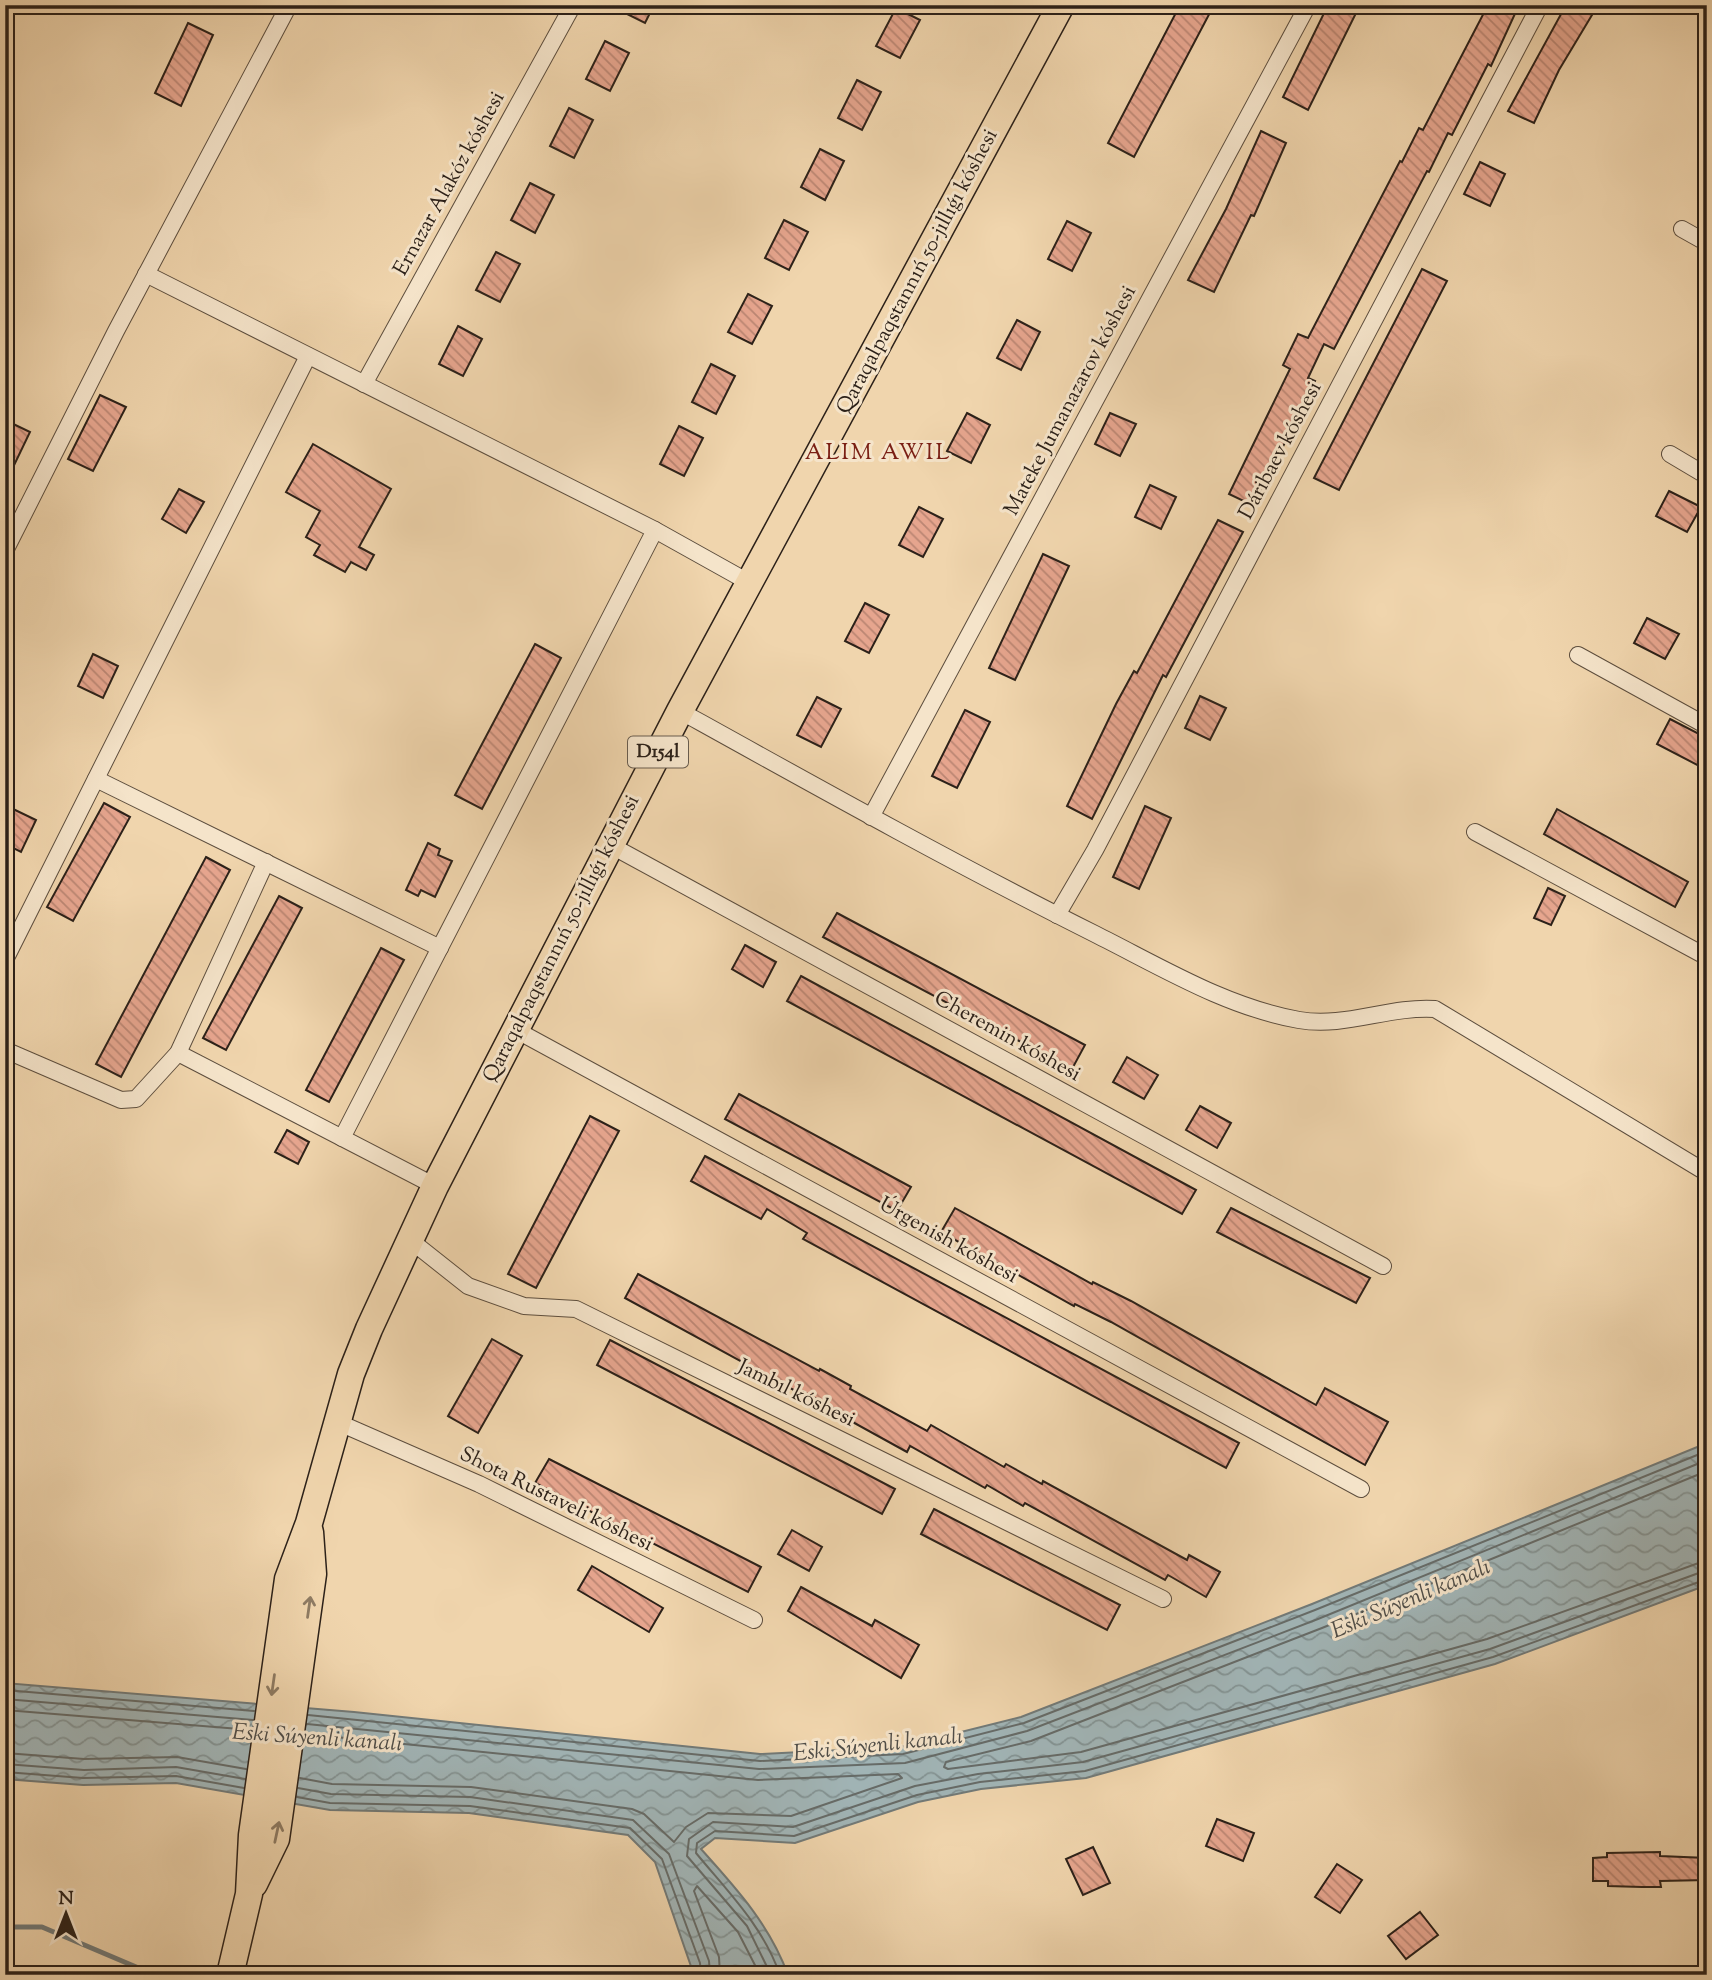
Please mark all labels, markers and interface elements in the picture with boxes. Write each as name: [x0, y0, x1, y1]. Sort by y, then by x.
street label: Ernazar Alakóz kóshesi: [387, 86, 513, 282]
street label: Qaraqalpaqstannıń 50-jıllıǵı kóshesi: [830, 124, 1006, 420]
street label: Mateke Jumanazarov kóshesi: [997, 281, 1145, 521]
street label: Dáribaev kóshesi: [1232, 377, 1330, 525]
district label: ALIM AWIL: [805, 437, 951, 470]
road number: D154l: [628, 736, 688, 768]
street label: Qaraqalpaqstannıń 50-jıllıǵı kóshesi: [476, 790, 648, 1088]
street label: Cheremin kóshesi: [928, 984, 1086, 1090]
street label: Úrgenish kóshesi: [873, 1190, 1023, 1292]
street label: Jambıl kóshesi: [731, 1352, 860, 1435]
street label: Shota Rustaveli kóshesi: [454, 1440, 658, 1560]
water label: Eski Súyenli kanalı: [1326, 1552, 1496, 1648]
one-way arrow: [302, 1596, 315, 1619]
one-way arrow: [266, 1673, 279, 1696]
water label: Eski Súyenli kanalı: [231, 1717, 403, 1761]
water label: Eski Súyenli kanalı: [792, 1721, 964, 1771]
one-way arrow: [270, 1821, 284, 1844]
north arrow: [32, 1878, 102, 1948]
text: N: [58, 1886, 74, 1913]

